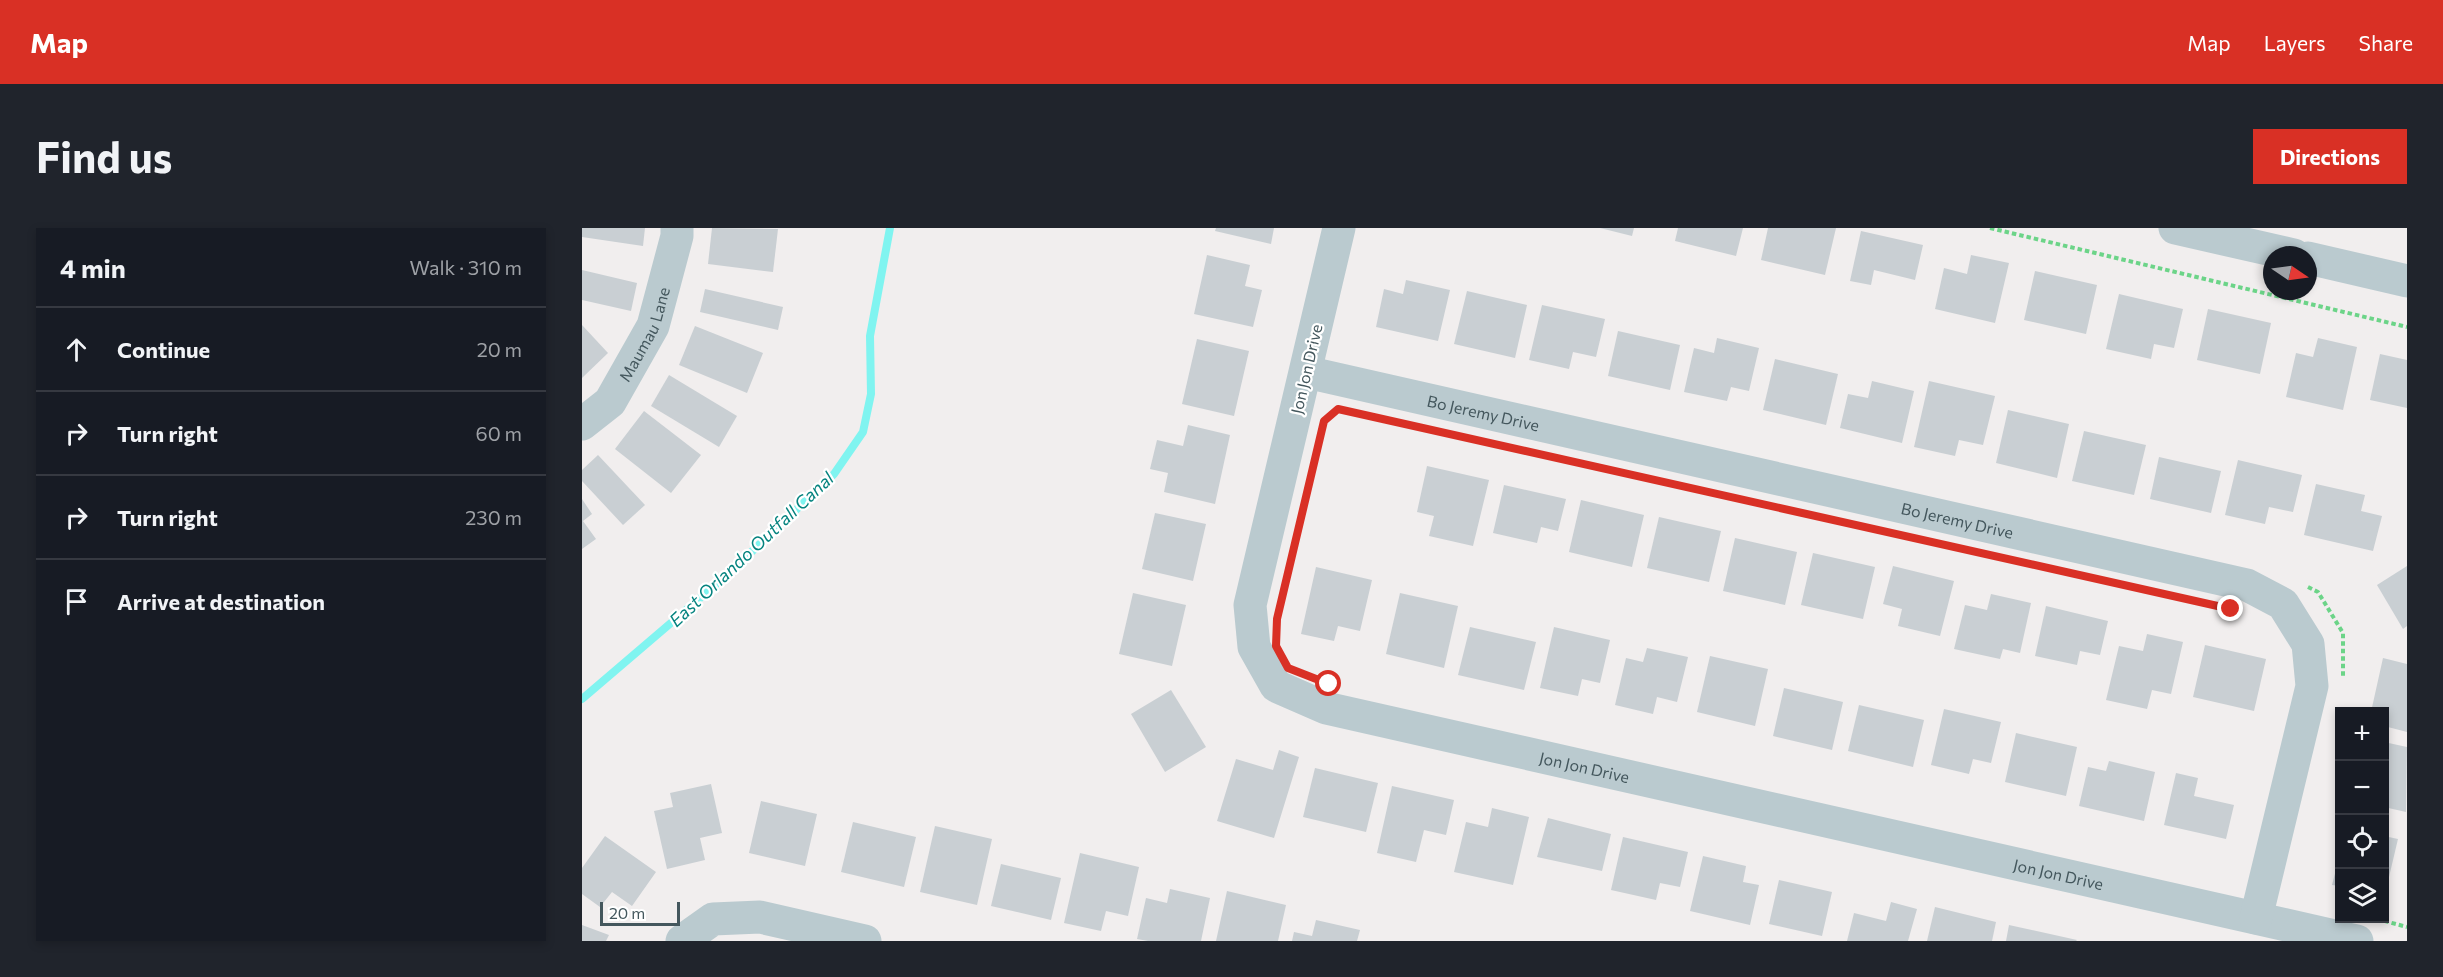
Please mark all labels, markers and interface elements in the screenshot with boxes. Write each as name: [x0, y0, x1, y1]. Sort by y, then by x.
text: Map: [30, 25, 88, 59]
text: Map: [2187, 30, 2231, 55]
text: Layers: [2264, 30, 2326, 55]
text: Share: [2359, 30, 2413, 55]
button: Directions: [2253, 129, 2407, 184]
text: Find us: [36, 130, 172, 182]
north arrow: [2263, 246, 2317, 300]
text: 4 min: [60, 252, 126, 283]
text: Walk · 310 m: [410, 255, 522, 279]
street label: Maumau Lane: [614, 285, 673, 385]
street label: Jon Jon Drive: [1286, 322, 1326, 416]
icon: ahead: [60, 333, 93, 366]
text: Continue: [117, 336, 210, 363]
text: 20 m: [477, 337, 522, 361]
street label: Bo Jeremy Drive: [1426, 390, 1541, 434]
icon: right: [60, 417, 93, 450]
text: Turn right: [117, 420, 218, 447]
text: 60 m: [476, 421, 522, 445]
water label: East Orlando Outfall Canal: [664, 467, 838, 631]
street label: Bo Jeremy Drive: [1900, 498, 2015, 541]
icon: right: [60, 501, 93, 534]
text: Turn right: [117, 504, 218, 531]
text: 230 m: [465, 505, 522, 529]
icon: arrive: [60, 585, 93, 618]
text: Arrive at destination: [117, 588, 325, 615]
route end: [2217, 595, 2243, 621]
route start: [1315, 670, 1341, 696]
map controls: [2335, 707, 2389, 923]
button: +: [2335, 707, 2389, 761]
street label: Jon Jon Drive: [1538, 747, 1631, 786]
button: −: [2335, 761, 2389, 815]
button: locate: [2335, 815, 2389, 869]
street label: Jon Jon Drive: [2012, 854, 2105, 893]
button: layers: [2335, 869, 2389, 923]
scale bar: [600, 899, 680, 926]
text: 20 m: [609, 903, 645, 922]

